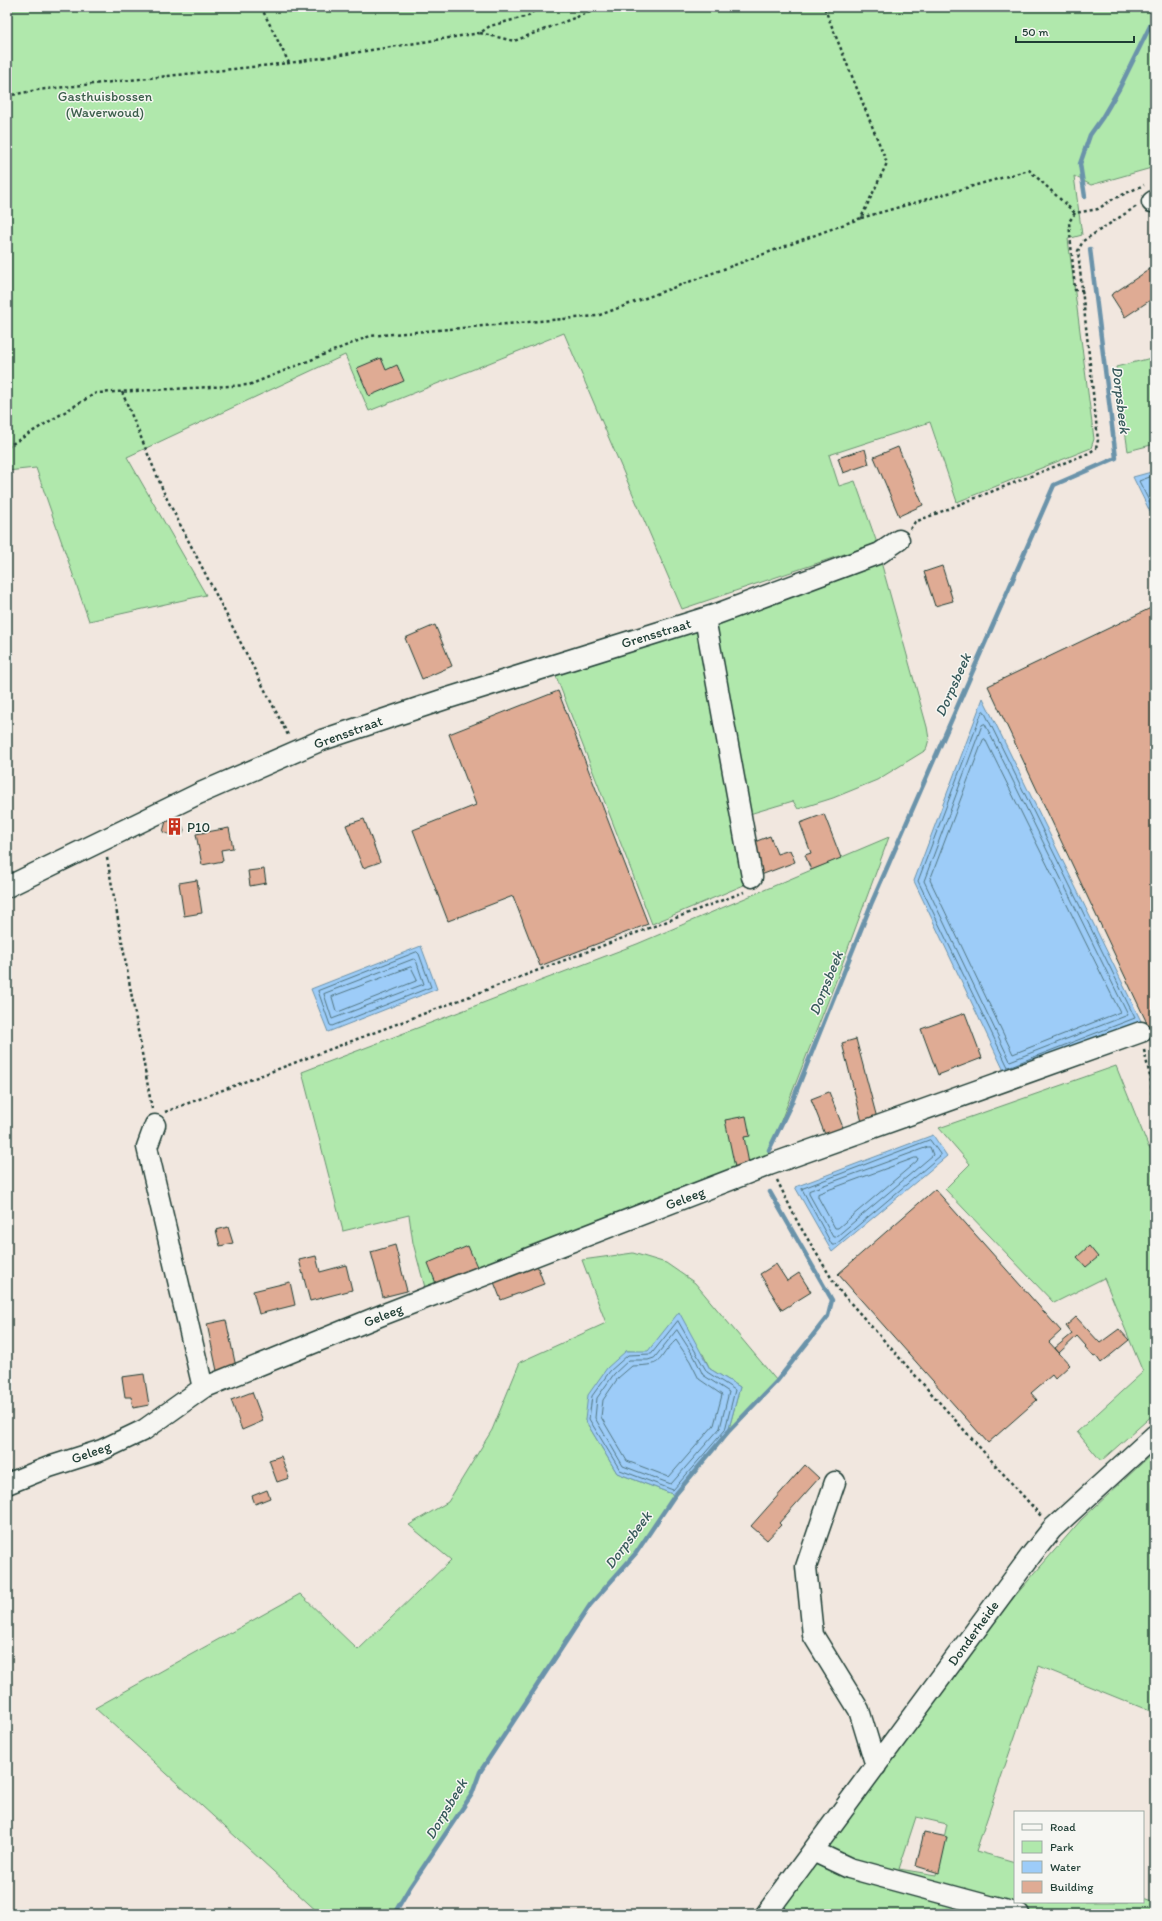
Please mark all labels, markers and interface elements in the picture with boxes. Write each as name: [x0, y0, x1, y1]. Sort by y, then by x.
scale bar: [1016, 18, 1134, 44]
text: 50 m: [1022, 25, 1048, 39]
park label: Gasthuisbossen (Waverwoud): [58, 88, 153, 121]
water label: Dorpsbeek: [1108, 365, 1134, 436]
street label: Grensstraat: [619, 615, 693, 652]
water label: Dorpsbeek: [931, 649, 976, 719]
street label: Grensstraat: [311, 712, 385, 753]
building icon: P10: [164, 817, 184, 837]
place label: P10: [187, 819, 210, 836]
water label: Dorpsbeek: [805, 947, 847, 1018]
street label: Geleeg: [663, 1183, 708, 1214]
street label: Geleeg: [361, 1300, 406, 1331]
street label: Geleeg: [69, 1437, 114, 1467]
water label: Dorpsbeek: [600, 1507, 656, 1572]
street label: Donderheide: [944, 1597, 1003, 1669]
water label: Dorpsbeek: [421, 1774, 472, 1843]
legend: [1014, 1811, 1144, 1903]
text: Road: [1050, 1820, 1076, 1834]
text: Park: [1050, 1840, 1074, 1854]
text: Water: [1050, 1860, 1081, 1874]
text: Building: [1050, 1880, 1094, 1894]

